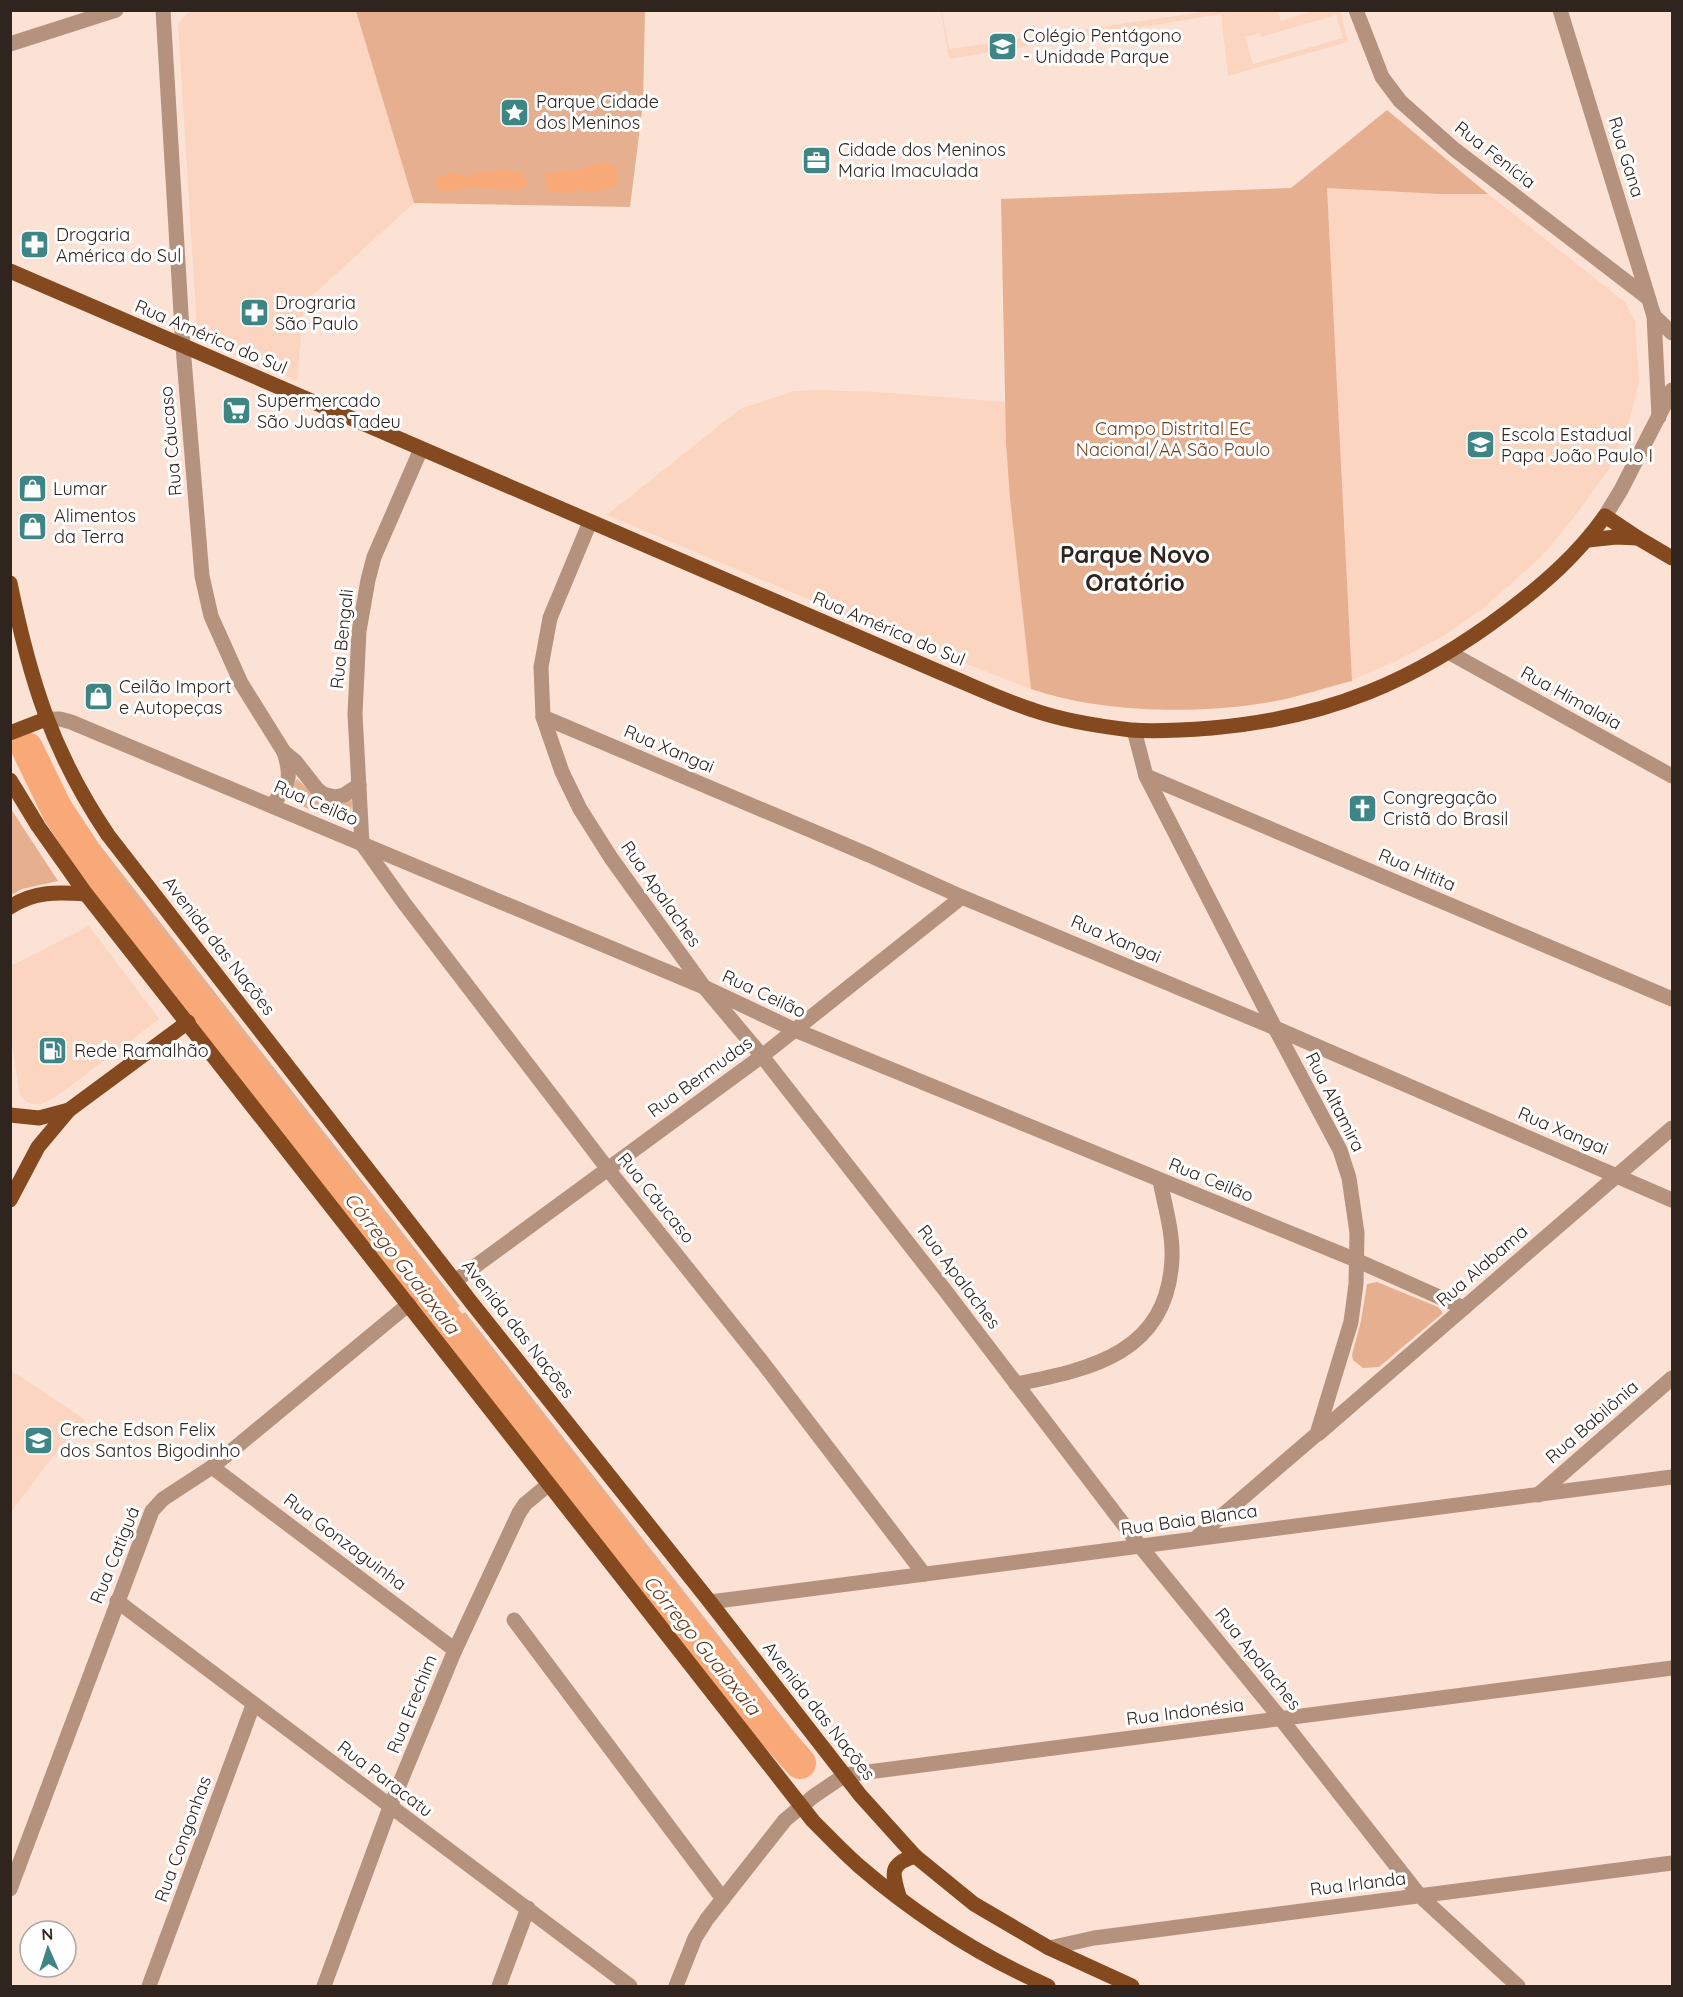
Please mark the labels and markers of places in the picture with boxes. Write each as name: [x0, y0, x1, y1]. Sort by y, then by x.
place label: Colégio Pentágono - Unidade Parque: [1023, 24, 1182, 68]
school or university icon: Colégio Pentágono - Unidade Parque: [986, 30, 1018, 62]
place label: Parque Cidade dos Meninos: [536, 90, 659, 134]
place icon: Parque Cidade dos Meninos: [499, 96, 531, 128]
place label: Cidade dos Meninos Maria Imaculada: [838, 138, 1006, 182]
office icon: Cidade dos Meninos Maria Imaculada: [801, 144, 833, 176]
place label: Drogaria América do Sul: [56, 223, 181, 267]
pharmacy icon: Drogaria América do Sul: [19, 229, 51, 261]
place label: Drograria São Paulo: [275, 291, 358, 335]
pharmacy icon: Drograria São Paulo: [238, 297, 270, 329]
place label: Supermercado São Judas Tadeu: [257, 389, 401, 433]
supermarket icon: Supermercado São Judas Tadeu: [220, 395, 252, 427]
place label: Escola Estadual Papa João Paulo I: [1501, 423, 1653, 467]
school or university icon: Escola Estadual Papa João Paulo I: [1464, 429, 1496, 461]
shop icon: Lumar: [16, 473, 48, 505]
place label: Lumar: [53, 477, 107, 500]
place label: Alimentos da Terra: [54, 504, 136, 548]
shop icon: Alimentos da Terra: [17, 510, 49, 542]
place label: Ceilão Import e Autopeças: [119, 675, 231, 719]
shop icon: Ceilão Import e Autopeças: [82, 681, 114, 713]
place label: Congregação Cristã do Brasil: [1383, 786, 1508, 830]
church icon: Congregação Cristã do Brasil: [1346, 792, 1378, 824]
fuel station icon: Rede Ramalhão: [37, 1035, 69, 1067]
place label: Rede Ramalhão: [74, 1039, 209, 1062]
place label: Creche Edson Felix dos Santos Bigodinho: [60, 1418, 240, 1462]
school or university icon: Creche Edson Felix dos Santos Bigodinho: [23, 1424, 55, 1456]

